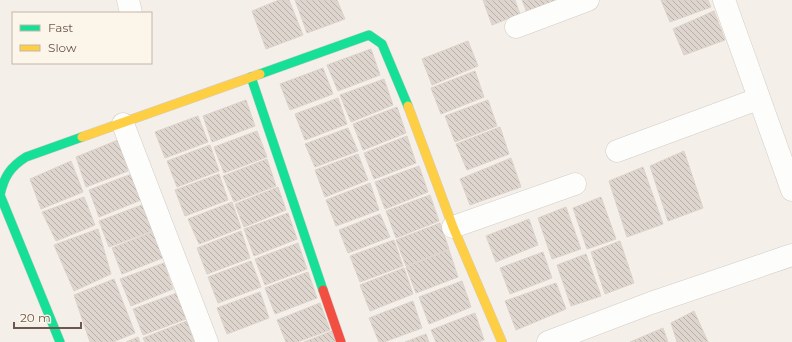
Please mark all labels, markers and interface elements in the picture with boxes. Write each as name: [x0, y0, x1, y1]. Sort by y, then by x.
legend: [12, 12, 152, 64]
text: Fast: [48, 20, 73, 35]
text: Slow: [48, 40, 77, 55]
scale bar: [14, 304, 81, 330]
text: 20 m: [20, 310, 51, 325]

